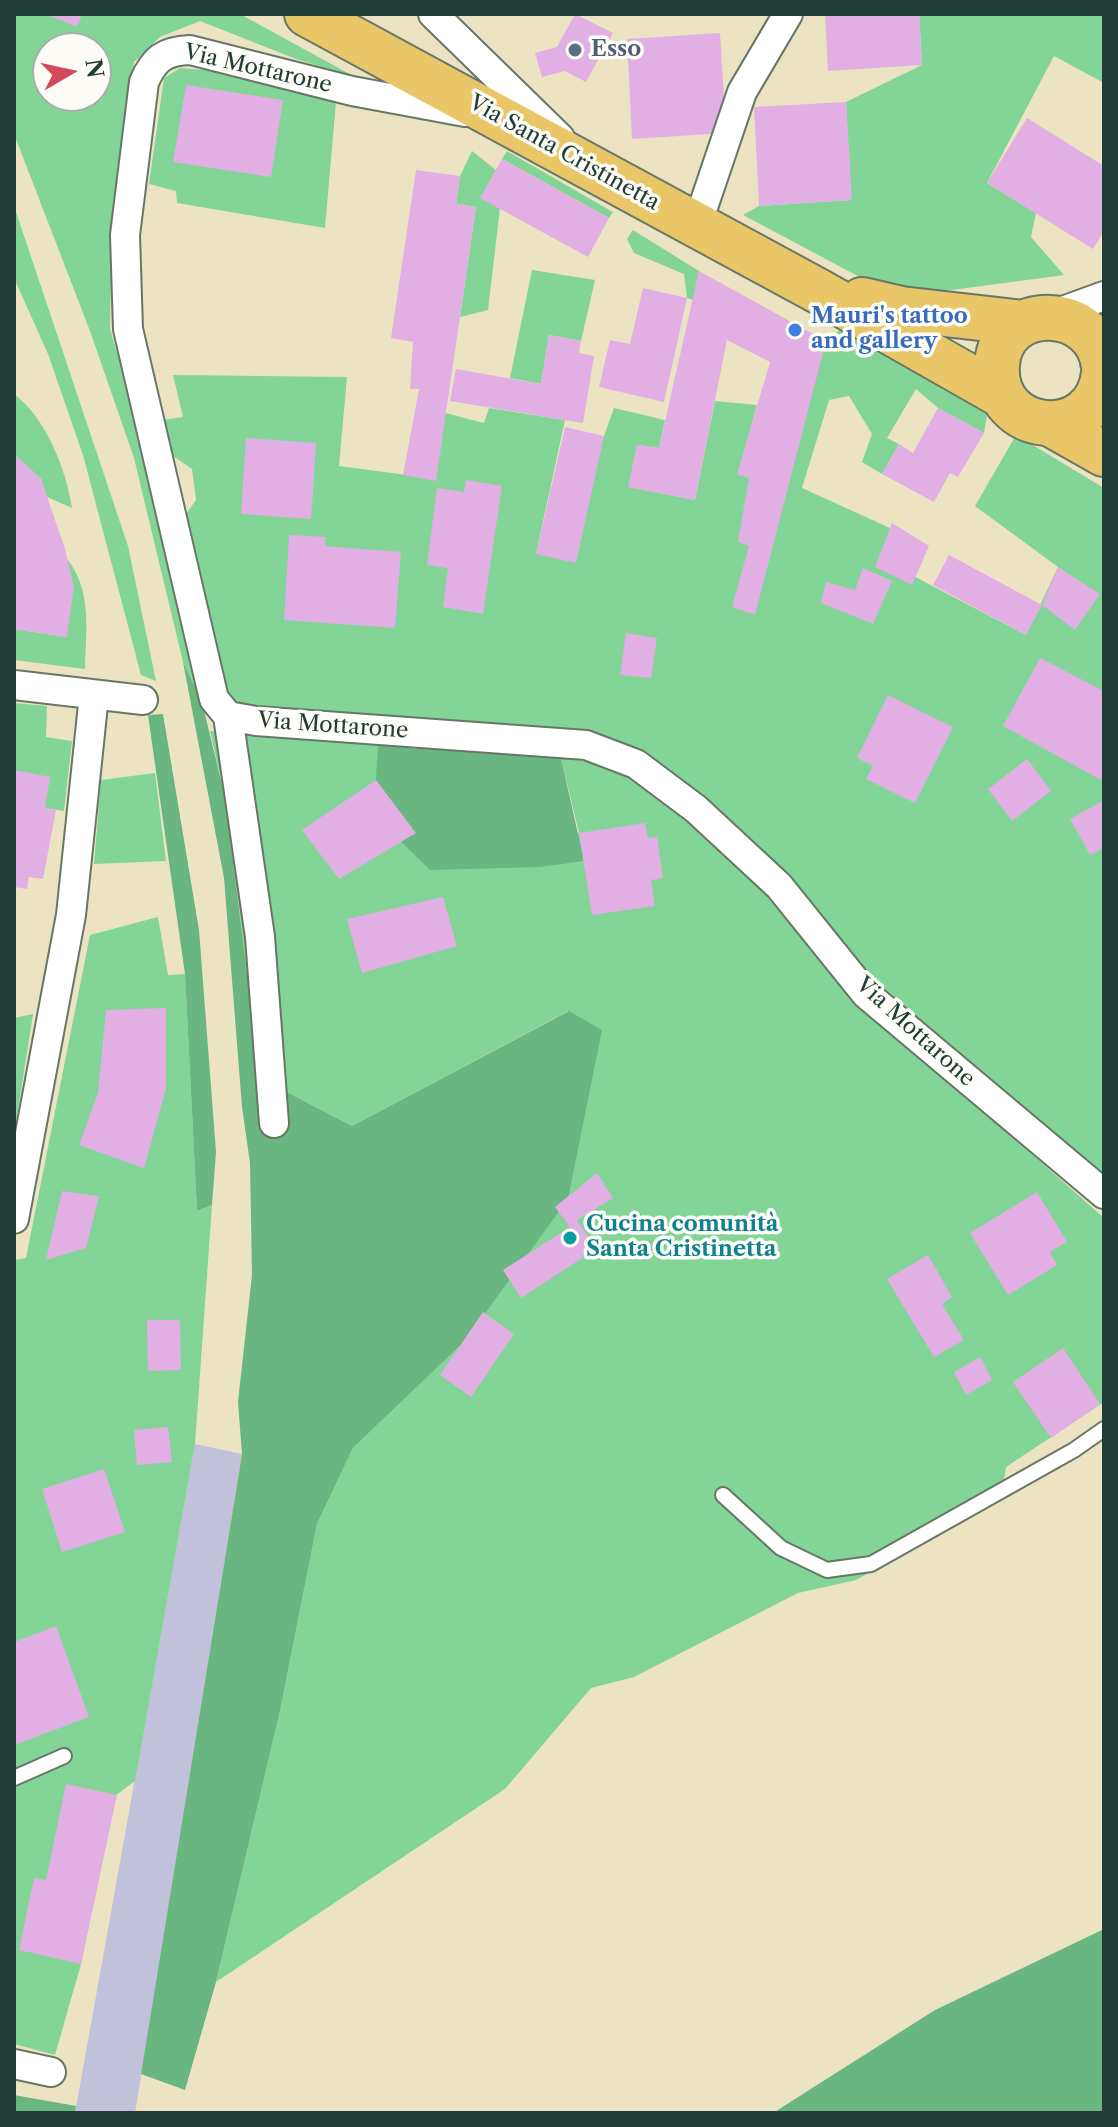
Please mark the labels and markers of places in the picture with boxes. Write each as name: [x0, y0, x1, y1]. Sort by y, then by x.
place label: Esso: [591, 37, 641, 63]
marker: Esso: [566, 41, 584, 59]
place label: Mauri's tattoo and gallery: [811, 304, 968, 356]
marker: Mauri's tattoo and gallery: [786, 321, 804, 339]
place label: Cucina comunità Santa Cristinetta: [586, 1212, 779, 1264]
marker: Cucina comunità Santa Cristinetta: [561, 1229, 579, 1247]

